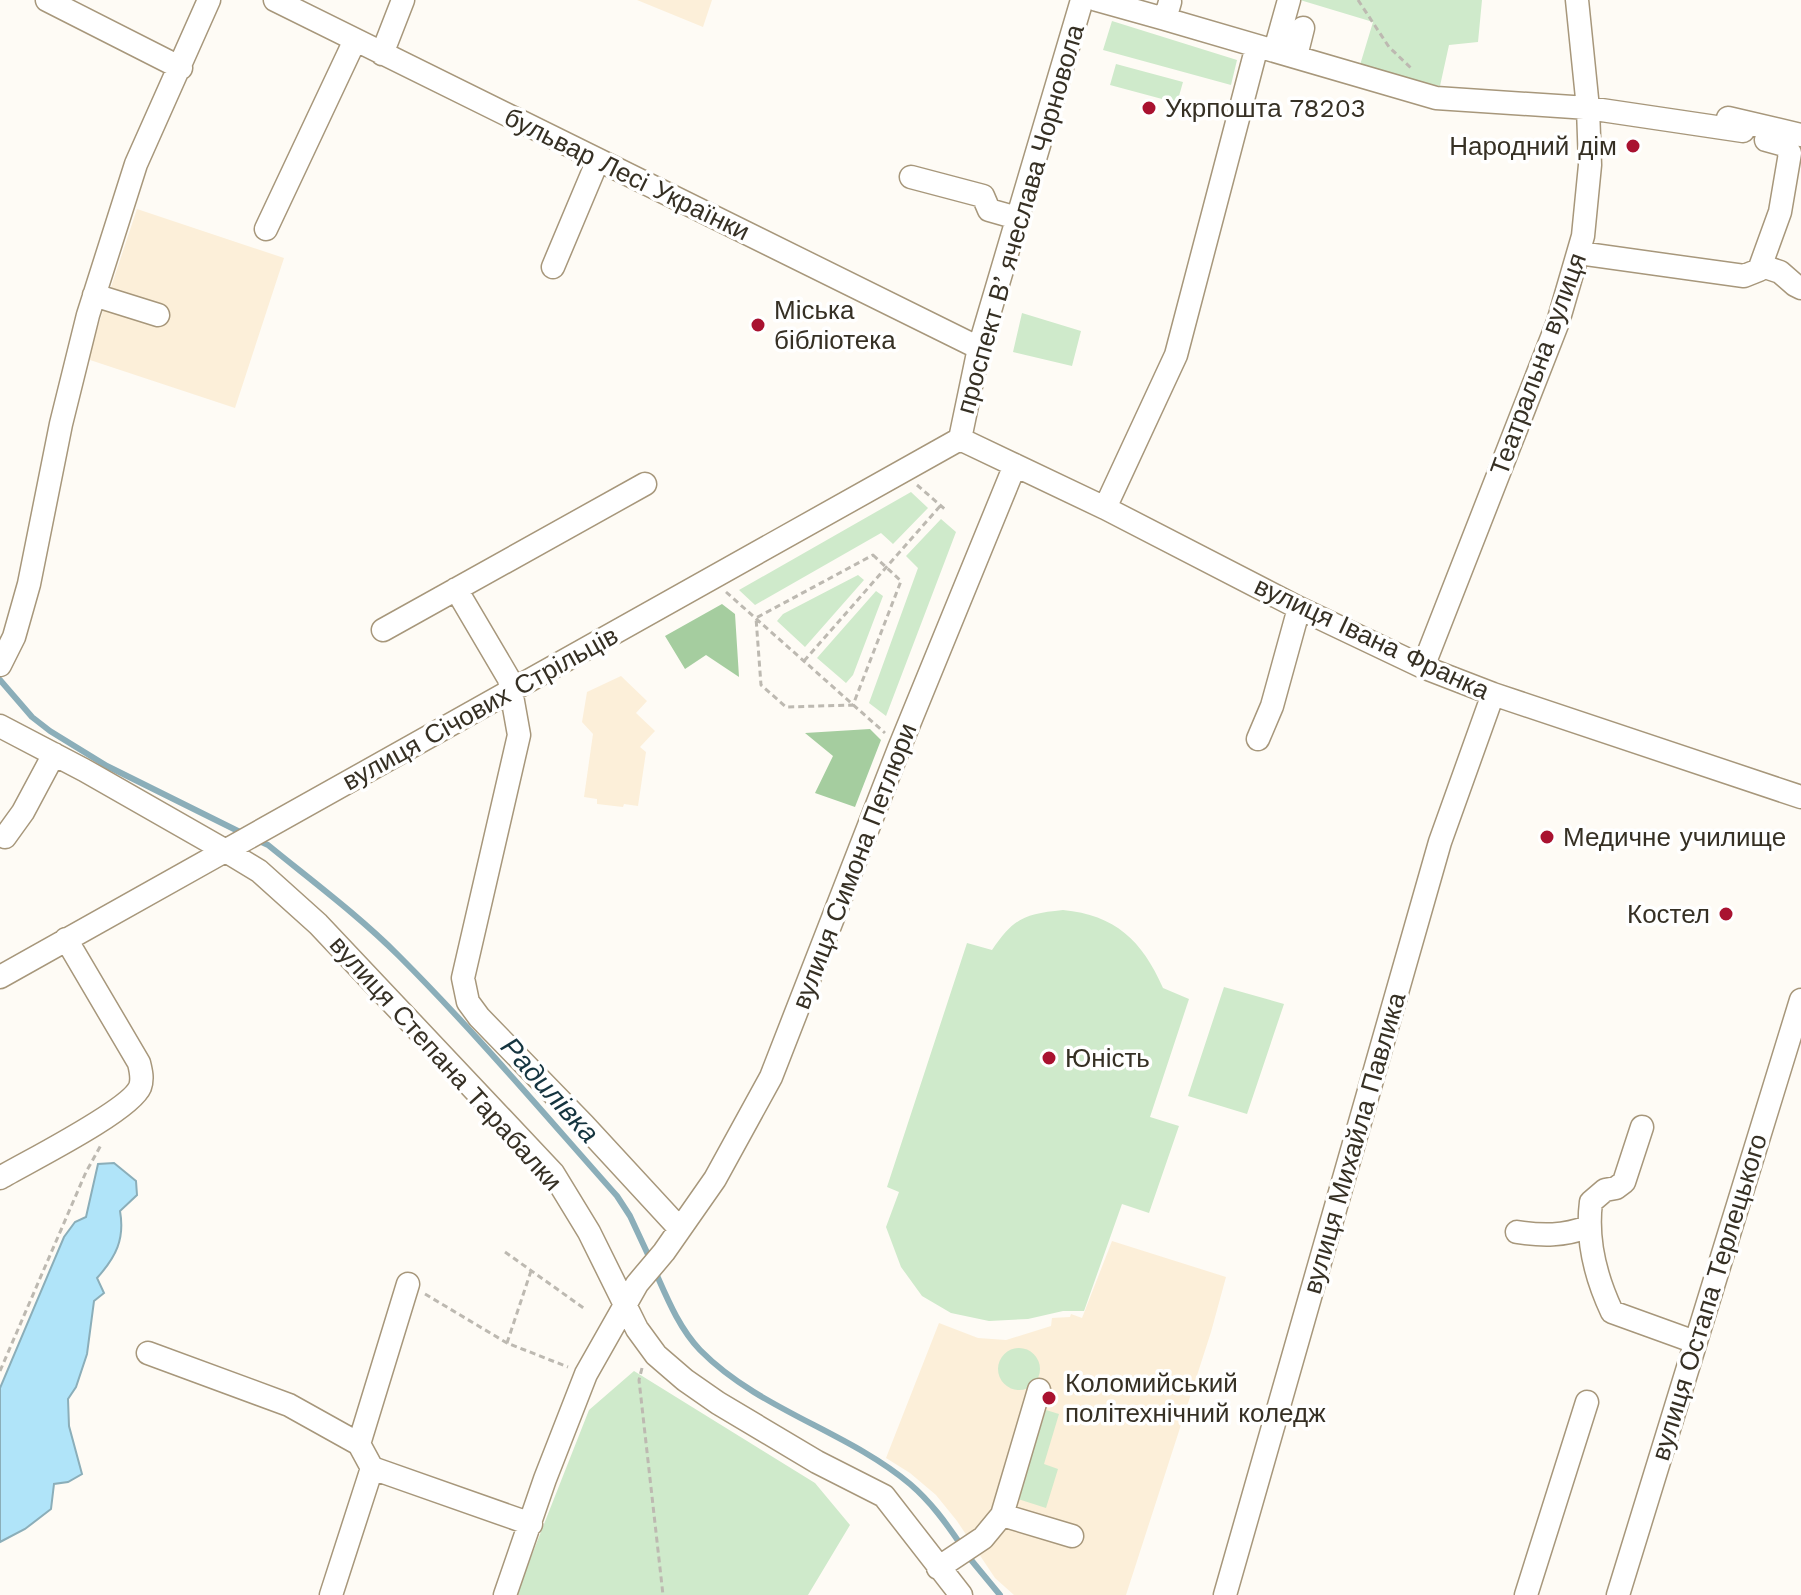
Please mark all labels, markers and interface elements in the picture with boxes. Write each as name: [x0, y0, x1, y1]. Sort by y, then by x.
street label: проспект Вʼячеслава Чорновола: [950, 20, 1090, 417]
place label: Укрпошта 78203: [1165, 93, 1366, 123]
marker: Укрпошта 78203: [1140, 99, 1158, 117]
street label: бульвар Лесі Українки: [500, 102, 754, 246]
place label: Народний дім: [1449, 131, 1617, 161]
marker: Народний дім: [1624, 137, 1642, 155]
street label: Театральна вулиця: [1484, 249, 1592, 479]
place label: Міська бібліотека: [774, 295, 896, 355]
marker: Міська бібліотека: [749, 316, 767, 334]
street label: вулиця Івана Франка: [1250, 570, 1495, 706]
street label: вулиця Січових Стрільців: [337, 620, 623, 796]
street label: вулиця Симона Петлюри: [786, 719, 922, 1013]
place label: Медичне училище: [1563, 822, 1786, 852]
marker: Медичне училище: [1538, 828, 1556, 846]
place label: Костел: [1627, 899, 1710, 929]
marker: Костел: [1717, 905, 1735, 923]
street label: вулиця Степана Тарабалки: [324, 930, 568, 1196]
street label: вулиця Михайла Павлика: [1297, 988, 1412, 1297]
water label: Радилівка: [494, 1030, 606, 1150]
place label: Юність: [1065, 1043, 1150, 1073]
marker: Юність: [1040, 1049, 1058, 1067]
street label: вулиця Остапа Терлецького: [1645, 1130, 1773, 1464]
place label: Коломийський політехнічний коледж: [1065, 1368, 1326, 1428]
marker: Коломийський політехнічний коледж: [1040, 1389, 1058, 1407]

